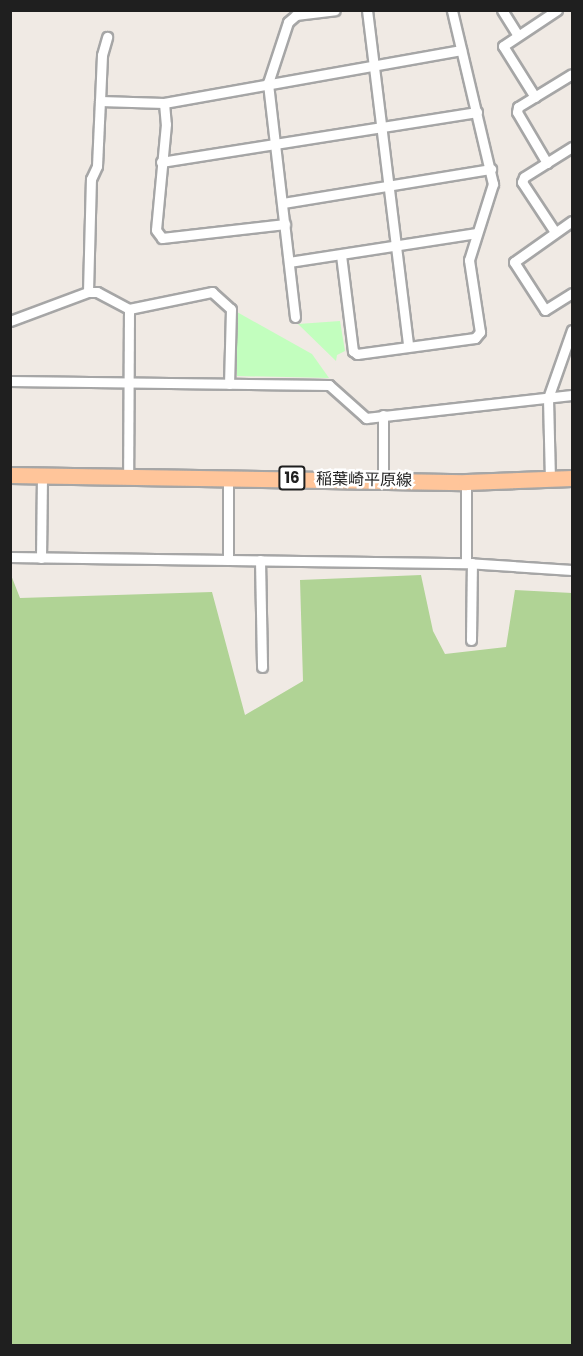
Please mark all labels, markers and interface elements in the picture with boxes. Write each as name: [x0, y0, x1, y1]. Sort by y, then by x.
road number: 16: [277, 466, 307, 490]
street label: 稲葉崎平原線: [316, 470, 412, 490]

